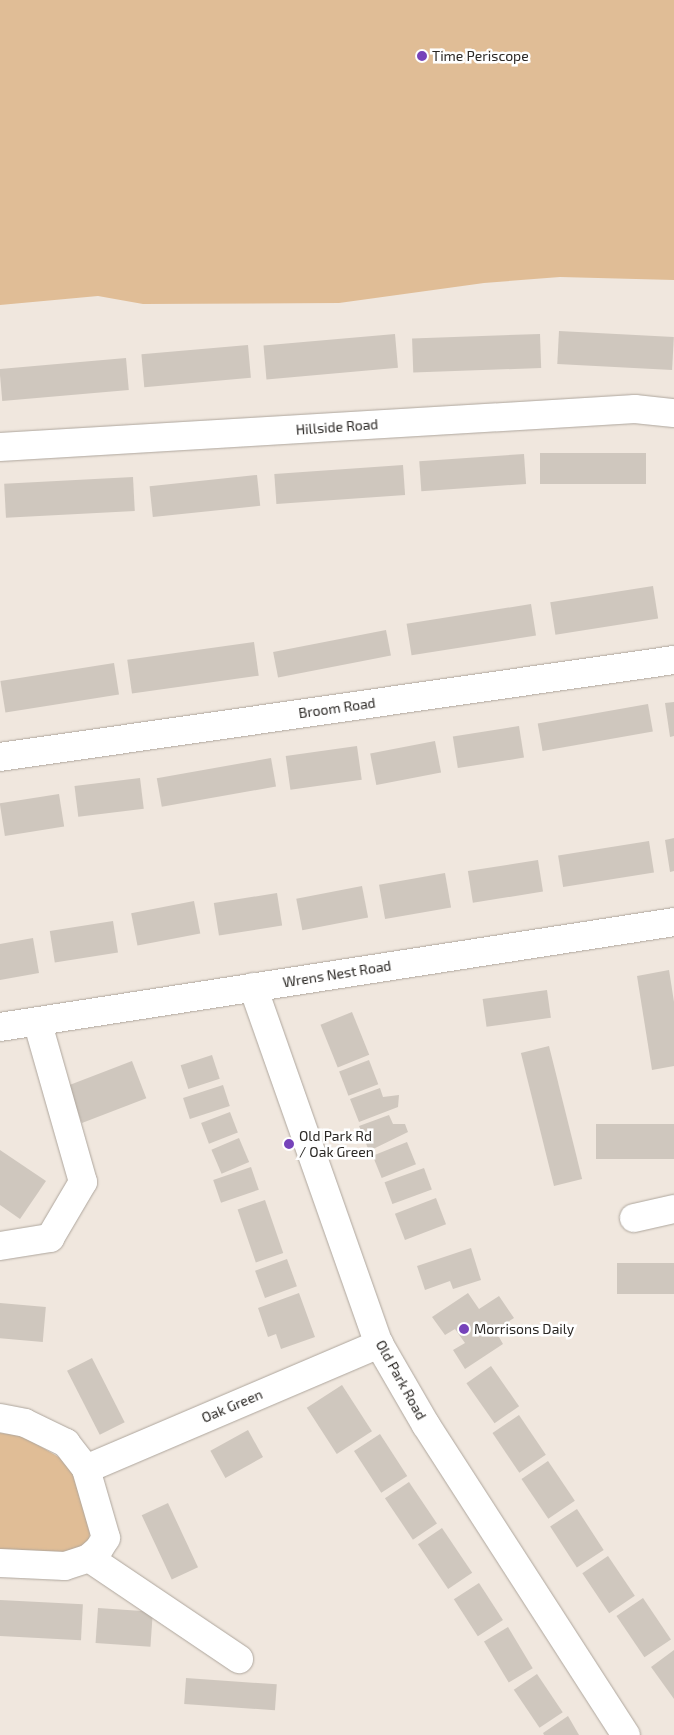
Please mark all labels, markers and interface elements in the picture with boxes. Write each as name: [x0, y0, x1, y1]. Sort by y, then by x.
place label: Time Periscope: [432, 48, 529, 64]
marker: Time Periscope: [416, 50, 428, 62]
street label: Hillside Road: [295, 416, 379, 438]
street label: Broom Road: [297, 694, 377, 722]
street label: Wrens Nest Road: [282, 957, 392, 991]
place label: Old Park Rd / Oak Green: [299, 1128, 374, 1160]
marker: Old Park Rd / Oak Green: [283, 1138, 295, 1150]
place label: Morrisons Daily: [474, 1321, 574, 1337]
marker: Morrisons Daily: [458, 1323, 470, 1335]
street label: Old Park Road: [372, 1337, 430, 1423]
street label: Oak Green: [199, 1386, 265, 1426]

